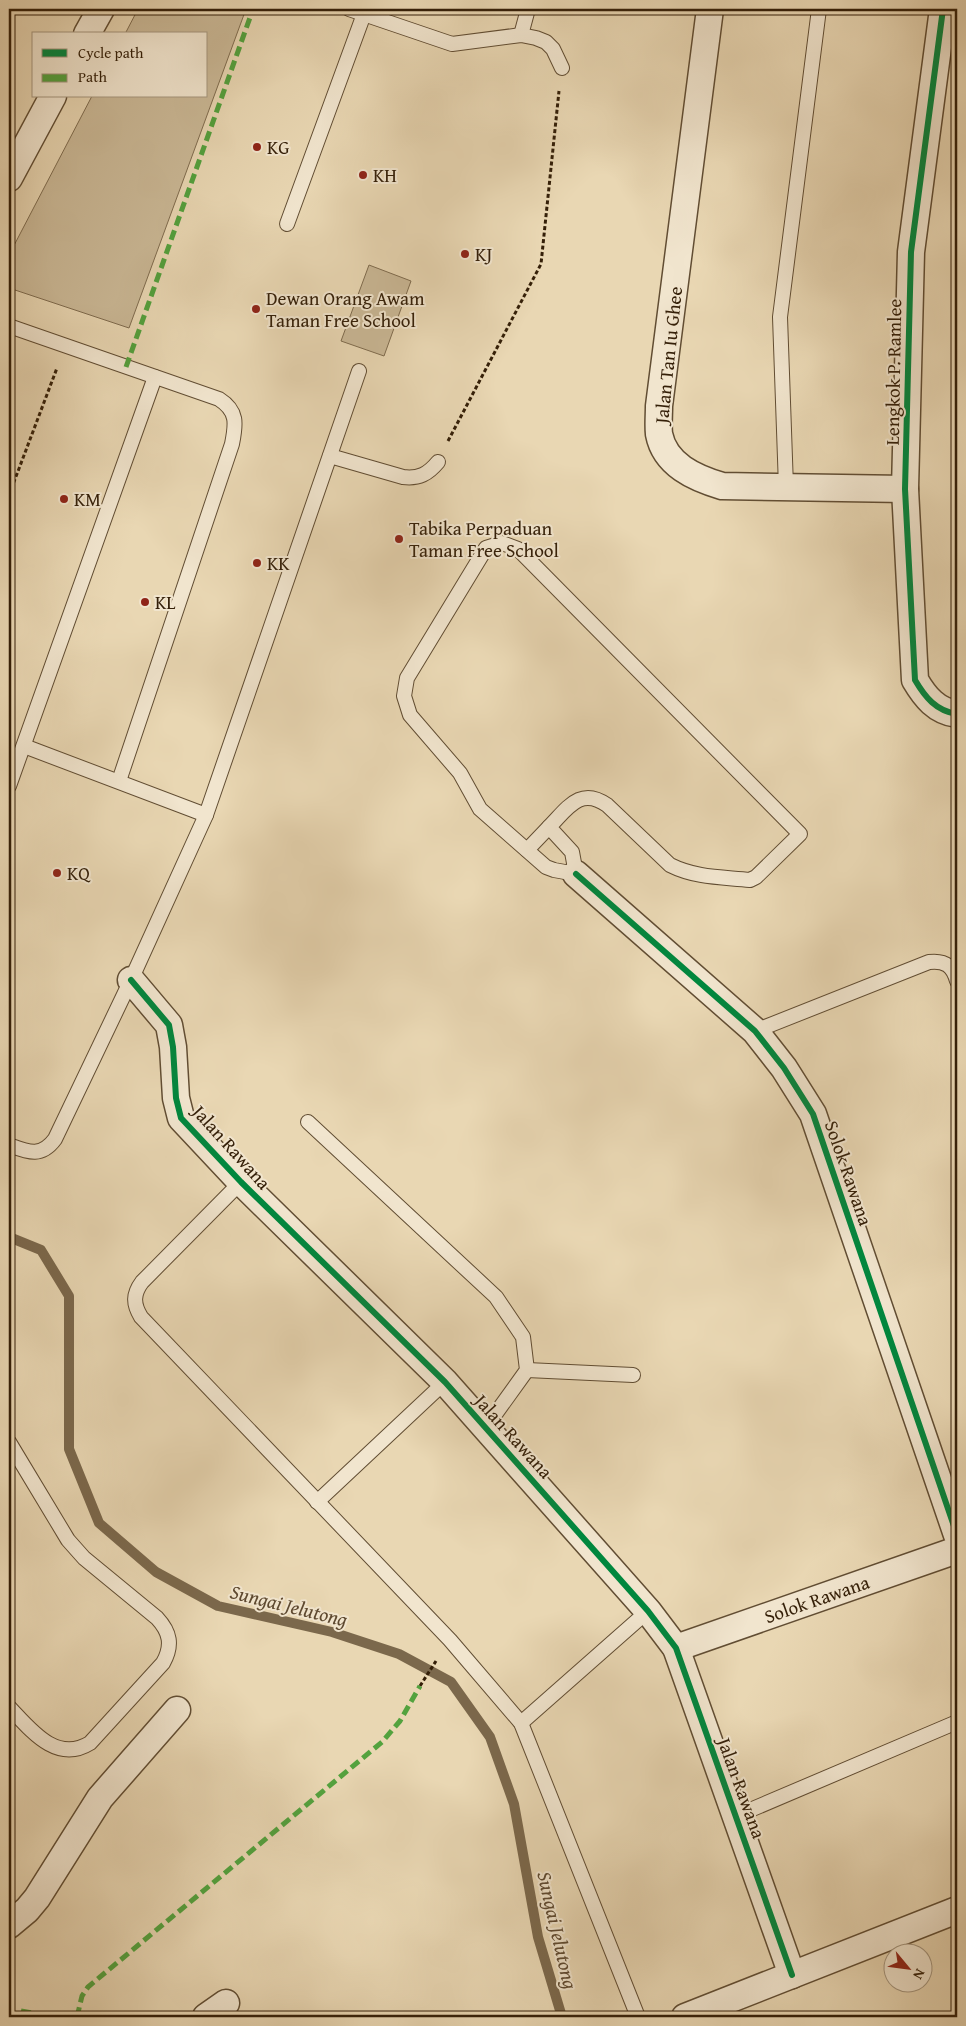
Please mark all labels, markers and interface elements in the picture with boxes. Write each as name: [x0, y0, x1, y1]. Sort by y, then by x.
legend: [32, 32, 208, 98]
text: Cycle path: [78, 42, 144, 63]
text: Path: [78, 66, 107, 87]
place label: KG: [267, 133, 289, 161]
marker: KG: [251, 141, 263, 153]
place label: KH: [373, 161, 397, 189]
marker: KH: [357, 169, 369, 181]
place label: KJ: [475, 240, 492, 268]
marker: KJ: [459, 248, 471, 260]
place label: Dewan Orang Awam Taman Free School: [266, 284, 425, 334]
street label: Jalan Tan Iu Ghee: [647, 285, 689, 427]
street label: Lengkok P. Ramlee: [878, 298, 908, 446]
marker: Dewan Orang Awam Taman Free School: [250, 303, 262, 315]
place label: KM: [74, 485, 101, 513]
marker: KM: [58, 493, 70, 505]
place label: Tabika Perpaduan Taman Free School: [409, 514, 559, 564]
marker: Tabika Perpaduan Taman Free School: [393, 533, 405, 545]
place label: KK: [267, 549, 290, 577]
marker: KK: [251, 557, 263, 569]
place label: KL: [155, 588, 176, 616]
marker: KL: [139, 596, 151, 608]
place label: KQ: [67, 859, 91, 887]
marker: KQ: [51, 867, 63, 879]
street label: Jalan Rawana: [185, 1097, 278, 1196]
street label: Solok Rawana: [818, 1117, 880, 1229]
street label: Jalan Rawana: [467, 1386, 560, 1485]
street label: Solok Rawana: [760, 1568, 873, 1630]
water label: Sungai Jelutong: [227, 1576, 351, 1634]
street label: Jalan Rawana: [710, 1732, 773, 1842]
water label: Sungai Jelutong: [530, 1868, 586, 1992]
north arrow: [884, 1944, 934, 1994]
text: N: [908, 1965, 930, 1984]

